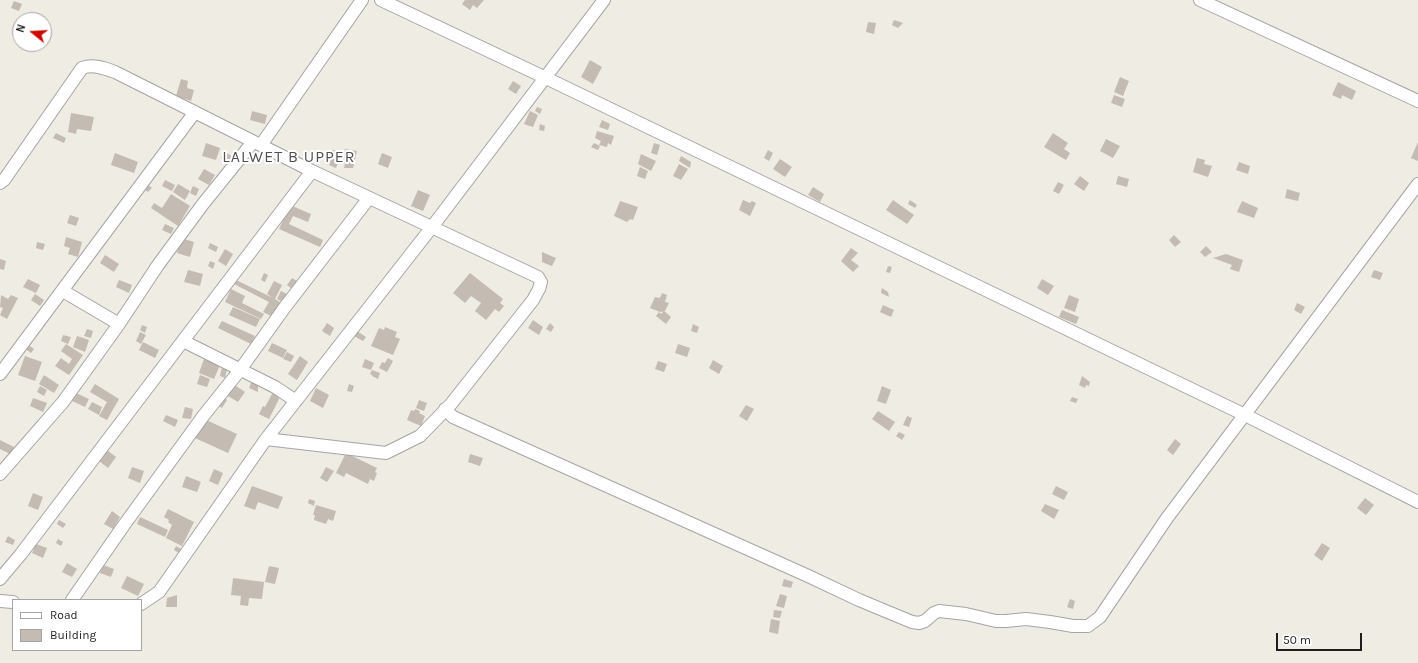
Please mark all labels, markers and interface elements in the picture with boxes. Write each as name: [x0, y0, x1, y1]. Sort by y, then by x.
north arrow: [12, 12, 52, 52]
text: N: [14, 23, 28, 34]
district label: LALWET B UPPER: [222, 147, 356, 167]
legend: [12, 599, 142, 651]
text: Road: [50, 608, 78, 622]
scale bar: [1278, 625, 1364, 651]
text: Building: [50, 628, 96, 642]
text: 50 m: [1283, 633, 1311, 647]

